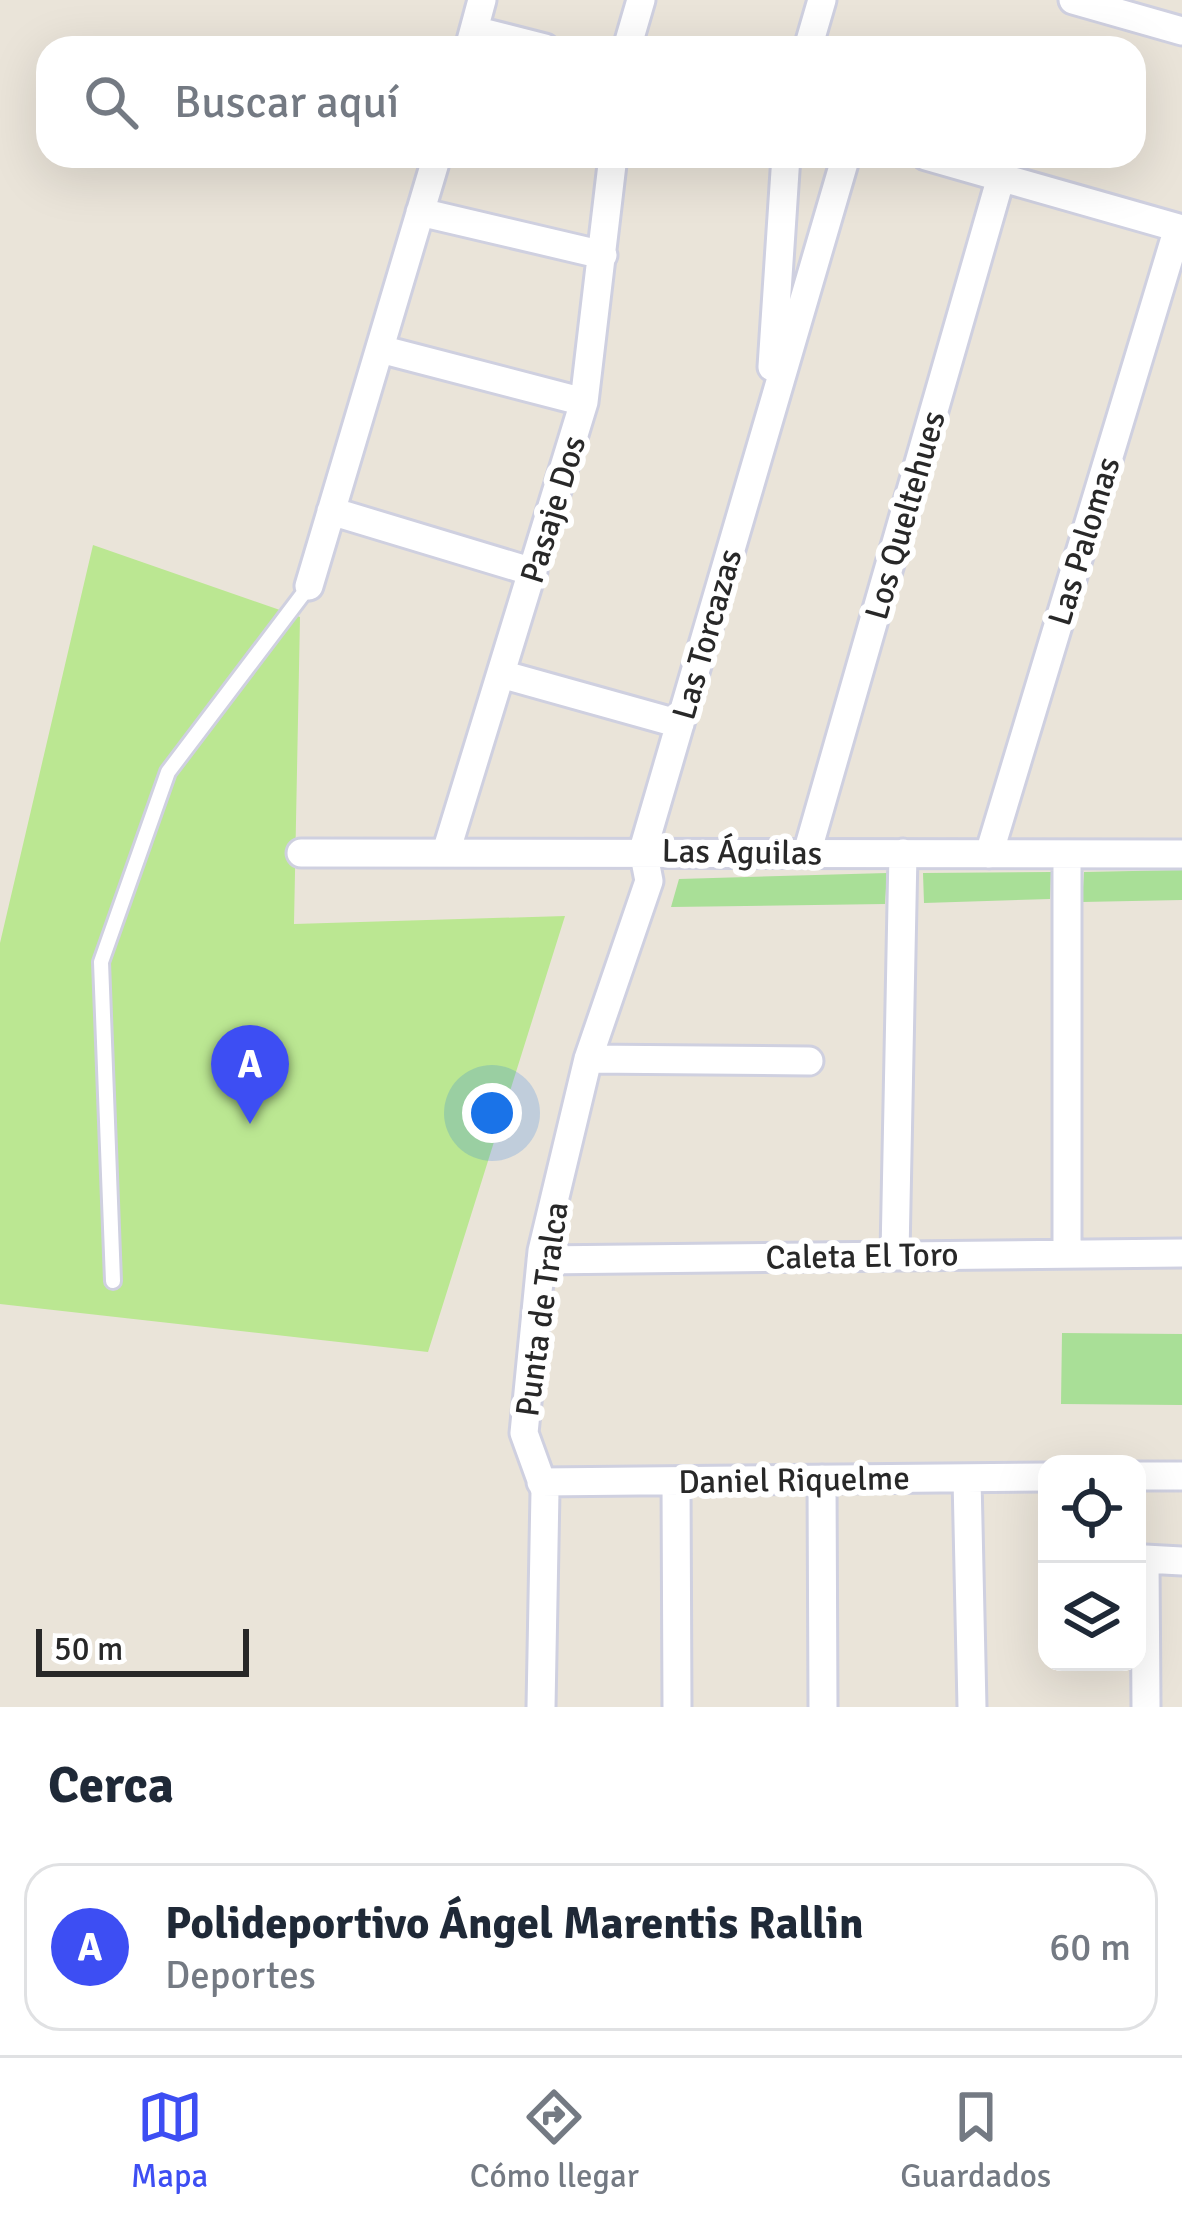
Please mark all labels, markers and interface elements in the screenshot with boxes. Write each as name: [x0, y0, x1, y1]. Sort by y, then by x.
search box: [36, 36, 1146, 168]
icon: search: [78, 69, 144, 135]
text: Buscar aquí: [174, 75, 399, 130]
street label: Los Queltehues: [856, 406, 955, 624]
street label: Pasaje Dos: [512, 431, 595, 588]
street label: Las Palomas: [1039, 452, 1129, 631]
street label: Las Torcazas: [664, 544, 751, 725]
street label: Las Águilas: [661, 831, 823, 874]
pin: A: [211, 1025, 289, 1124]
your location: [462, 1083, 522, 1143]
street label: Punta de Tralca: [507, 1199, 578, 1419]
street label: Caleta El Toro: [765, 1234, 959, 1279]
map controls: [1038, 1455, 1146, 1671]
button: locate: [1038, 1455, 1146, 1563]
street label: Daniel Riquelme: [678, 1458, 910, 1503]
button: layers: [1038, 1563, 1146, 1671]
scale bar: [36, 1623, 249, 1676]
text: 50 m: [54, 1629, 123, 1670]
text: Cerca: [48, 1754, 174, 1817]
text: Polideportivo Ángel Marentis Rallin: [165, 1896, 864, 1951]
text: A: [78, 1923, 102, 1971]
text: 60 m: [1049, 1923, 1131, 1971]
text: Deportes: [165, 1951, 316, 1999]
tab: Mapa: [131, 2084, 208, 2197]
tab: Cómo llegar: [470, 2084, 639, 2197]
tab: Guardados: [900, 2084, 1051, 2197]

